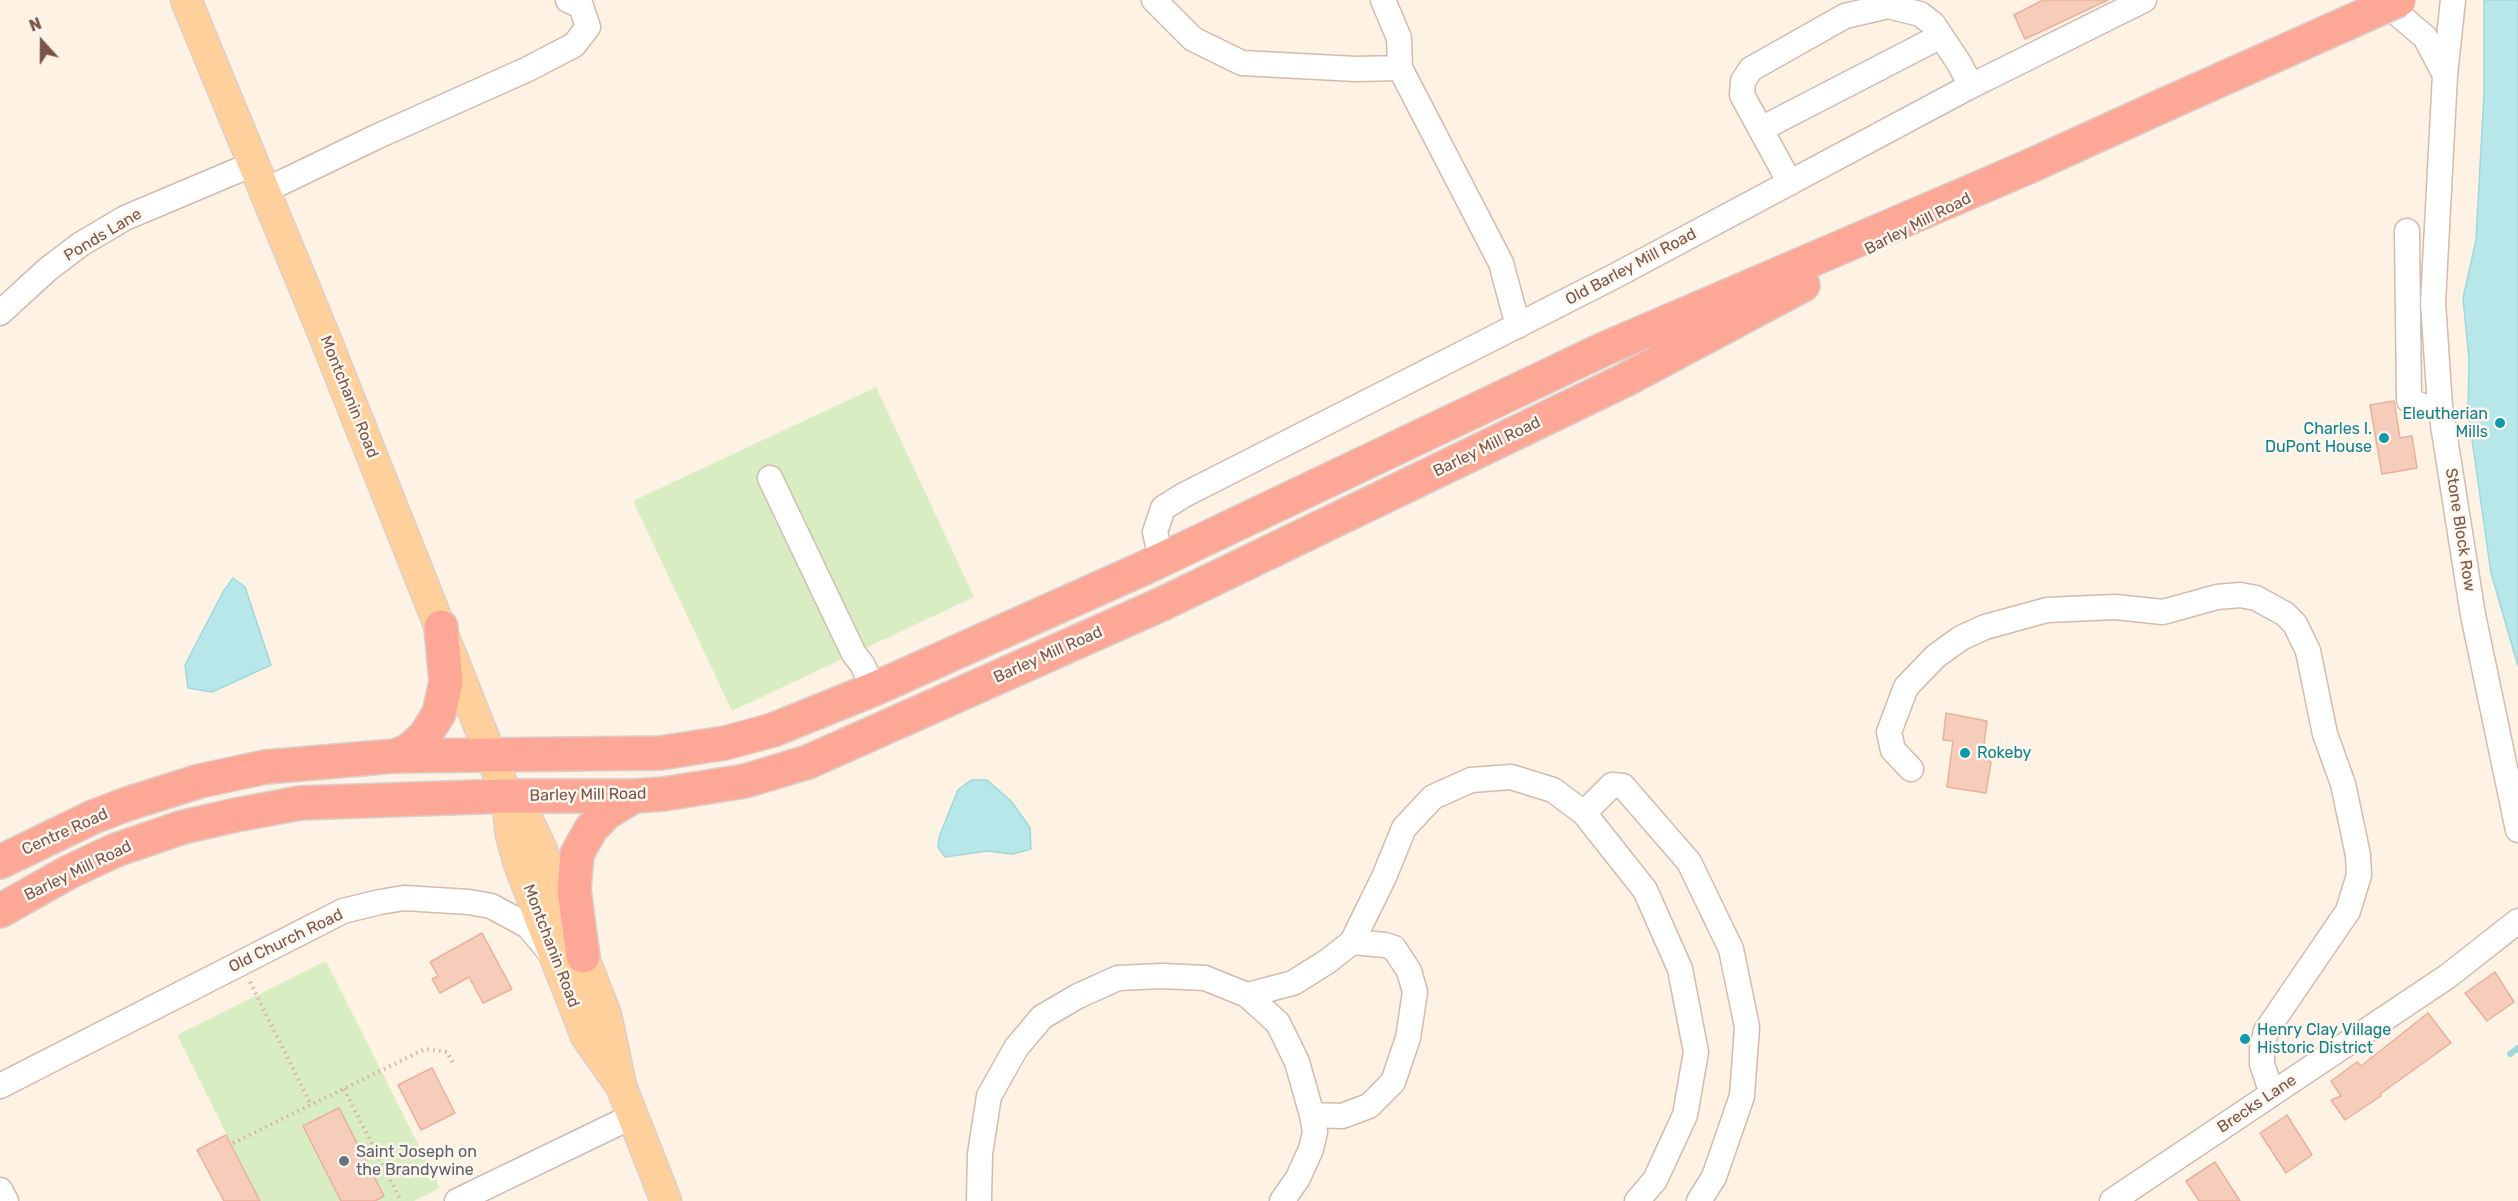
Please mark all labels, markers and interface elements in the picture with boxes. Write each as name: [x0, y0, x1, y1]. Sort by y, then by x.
north arrow: [12, 12, 72, 72]
text: N: [27, 14, 44, 36]
street label: Barley Mill Road: [1861, 189, 1975, 259]
street label: Ponds Lane: [61, 204, 145, 266]
street label: Old Barley Mill Road: [1562, 224, 1700, 310]
street label: Montchanin Road: [316, 333, 382, 461]
place label: Eleutherian Mills: [2402, 404, 2488, 442]
street label: Barley Mill Road: [1430, 413, 1544, 481]
marker: Eleutherian Mills: [2493, 416, 2507, 430]
place label: Charles I. DuPont House: [2265, 419, 2372, 457]
marker: Charles I. DuPont House: [2377, 431, 2391, 445]
street label: Stone Block Row: [2441, 467, 2479, 593]
street label: Barley Mill Road: [991, 622, 1105, 688]
place label: Rokeby: [1977, 743, 2031, 763]
marker: Rokeby: [1958, 746, 1972, 760]
street label: Barley Mill Road: [529, 784, 647, 806]
street label: Centre Road: [19, 804, 111, 860]
street label: Barley Mill Road: [21, 837, 135, 905]
street label: Montchanin Road: [519, 882, 583, 1010]
street label: Old Church Road: [226, 905, 346, 977]
place label: Henry Clay Village Historic District: [2257, 1020, 2391, 1058]
marker: Henry Clay Village Historic District: [2238, 1032, 2252, 1046]
street label: Brecks Lane: [2214, 1071, 2300, 1137]
place label: Saint Joseph on the Brandywine: [356, 1142, 477, 1180]
marker: Saint Joseph on the Brandywine: [337, 1154, 351, 1168]

